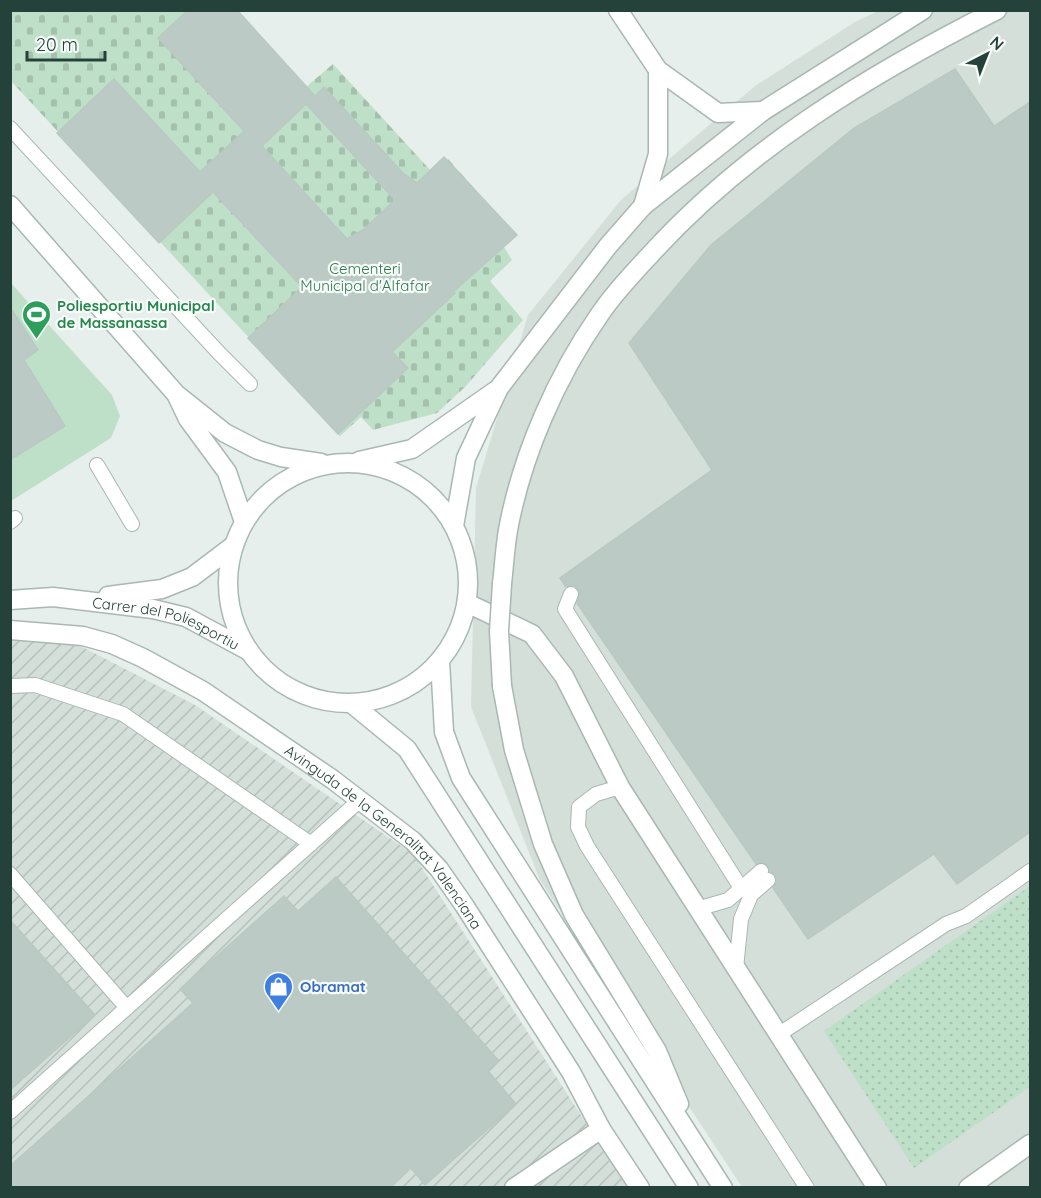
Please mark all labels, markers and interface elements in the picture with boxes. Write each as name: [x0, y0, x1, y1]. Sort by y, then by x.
scale bar: [27, 24, 105, 62]
north arrow: [957, 24, 1017, 84]
text: N: [986, 31, 1008, 54]
text: 20 m: [36, 33, 78, 56]
park label: Cementeri Municipal d'Alfafar: [300, 259, 430, 295]
place label: Poliesportiu Municipal de Massanassa: [57, 296, 215, 332]
sports icon: Poliesportiu Municipal de Massanassa: [20, 298, 52, 340]
street label: Carrer del Poliesportiu: [91, 592, 243, 654]
street label: Avinguda de la Generalitat Valenciana: [281, 740, 486, 933]
shop icon: Obramat: [263, 970, 295, 1012]
place label: Obramat: [300, 977, 366, 996]

